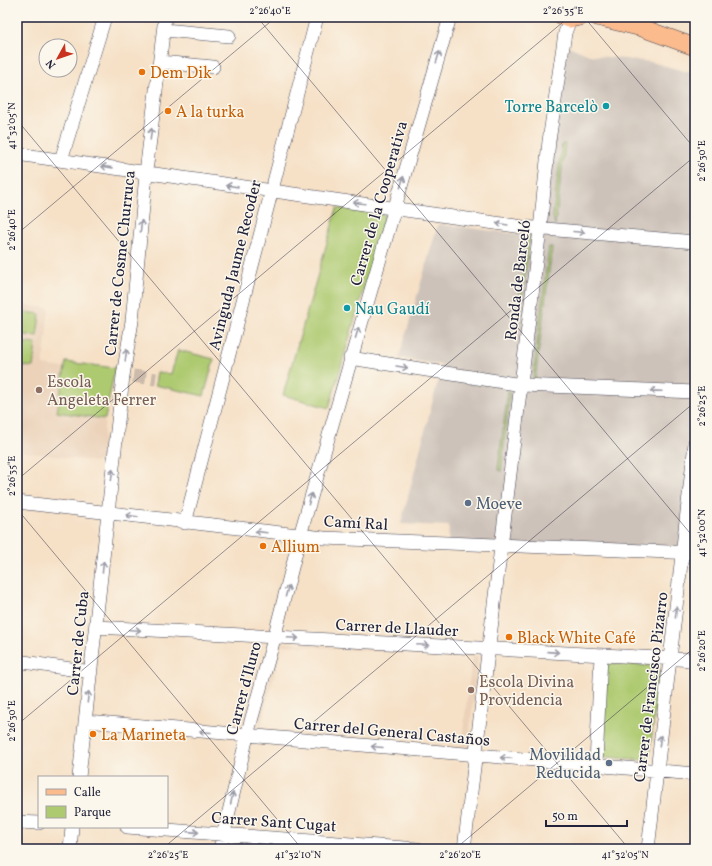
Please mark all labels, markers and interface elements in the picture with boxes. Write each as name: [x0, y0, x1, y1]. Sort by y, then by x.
text: 2°26'40"E: [249, 4, 291, 18]
text: 2°26'35"E: [543, 4, 583, 18]
north arrow: [38, 38, 78, 78]
one-way arrow: [435, 50, 442, 63]
text: N: [43, 56, 60, 71]
place label: Dem Dik: [150, 63, 212, 85]
marker: Dem Dik: [137, 67, 147, 77]
place label: Torre Barcelò: [504, 97, 598, 119]
marker: Torre Barcelò: [601, 101, 611, 111]
text: 41°32'05"N: [5, 102, 19, 150]
place label: A la turka: [176, 102, 244, 124]
marker: A la turka: [163, 106, 173, 116]
street label: Carrer de la Cooperativa: [346, 119, 414, 289]
one-way arrow: [147, 128, 155, 141]
text: 2°26'30"E: [695, 140, 709, 182]
one-way arrow: [101, 163, 114, 171]
street label: Carrer de Cosme Churruca: [100, 169, 142, 357]
one-way arrow: [399, 175, 406, 188]
street label: Avinguda Jaume Recoder: [204, 178, 268, 353]
one-way arrow: [226, 182, 239, 190]
one-way arrow: [353, 199, 366, 206]
text: 2°26'40"E: [5, 209, 19, 251]
street label: Ronda de Barceló: [501, 219, 537, 342]
one-way arrow: [137, 220, 144, 233]
one-way arrow: [496, 220, 509, 228]
one-way arrow: [572, 229, 585, 236]
place label: Nau Gaudí: [355, 299, 430, 321]
marker: Nau Gaudí: [342, 303, 352, 313]
one-way arrow: [354, 327, 361, 340]
one-way arrow: [122, 349, 130, 362]
one-way arrow: [395, 363, 408, 371]
place label: Escola Angeleta Ferrer: [47, 372, 156, 412]
marker: Escola Angeleta Ferrer: [34, 385, 44, 395]
text: 2°26'25"E: [695, 386, 709, 426]
one-way arrow: [650, 387, 663, 394]
text: 2°26'35"E: [5, 456, 19, 496]
one-way arrow: [108, 469, 116, 482]
one-way arrow: [307, 492, 314, 505]
place label: Moeve: [476, 494, 522, 516]
marker: Moeve: [463, 498, 473, 508]
text: 41°32'00"N: [695, 508, 709, 557]
street label: Camí Ral: [323, 511, 389, 537]
one-way arrow: [126, 513, 139, 520]
one-way arrow: [255, 528, 268, 536]
place label: Allium: [271, 537, 320, 559]
marker: Allium: [258, 541, 268, 551]
one-way arrow: [99, 561, 106, 574]
one-way arrow: [283, 584, 291, 597]
street label: Carrer de Cuba: [63, 590, 95, 697]
street label: Carrer de Francisco Pizarro: [629, 591, 675, 784]
one-way arrow: [672, 606, 679, 619]
street label: Carrer de Llauder: [335, 615, 459, 643]
one-way arrow: [129, 626, 142, 633]
place label: Black White Café: [517, 628, 636, 650]
text: 2°26'20"E: [695, 630, 709, 672]
marker: Black White Café: [504, 632, 514, 642]
one-way arrow: [286, 634, 299, 641]
street label: Carrer d'Iluro: [222, 639, 268, 738]
one-way arrow: [416, 642, 429, 649]
one-way arrow: [546, 648, 559, 656]
place label: Escola Divina Providencia: [479, 672, 574, 712]
marker: Escola Divina Providencia: [466, 685, 476, 695]
one-way arrow: [85, 691, 92, 704]
text: 2°26'30"E: [5, 700, 19, 742]
street label: Carrer del General Castaños: [293, 713, 491, 753]
place label: La Marineta: [101, 725, 186, 747]
one-way arrow: [199, 728, 212, 736]
marker: La Marineta: [88, 729, 98, 739]
one-way arrow: [656, 735, 664, 748]
one-way arrow: [371, 743, 384, 750]
place label: Movilidad Reducida: [529, 745, 601, 785]
one-way arrow: [500, 755, 513, 762]
marker: Movilidad Reducida: [604, 758, 614, 768]
legend: [38, 776, 168, 828]
text: Calle: [74, 785, 101, 801]
one-way arrow: [229, 791, 237, 804]
scale bar: [546, 802, 627, 828]
text: Parque: [74, 805, 111, 821]
street label: Carrer Sant Cugat: [211, 808, 338, 838]
text: 50 m: [552, 809, 578, 825]
one-way arrow: [186, 828, 199, 836]
text: 2°26'25"E: [148, 848, 188, 862]
text: 41°32'10"N: [275, 848, 322, 862]
text: 2°26'20"E: [439, 848, 481, 862]
text: 41°32'05"N: [601, 848, 649, 862]

